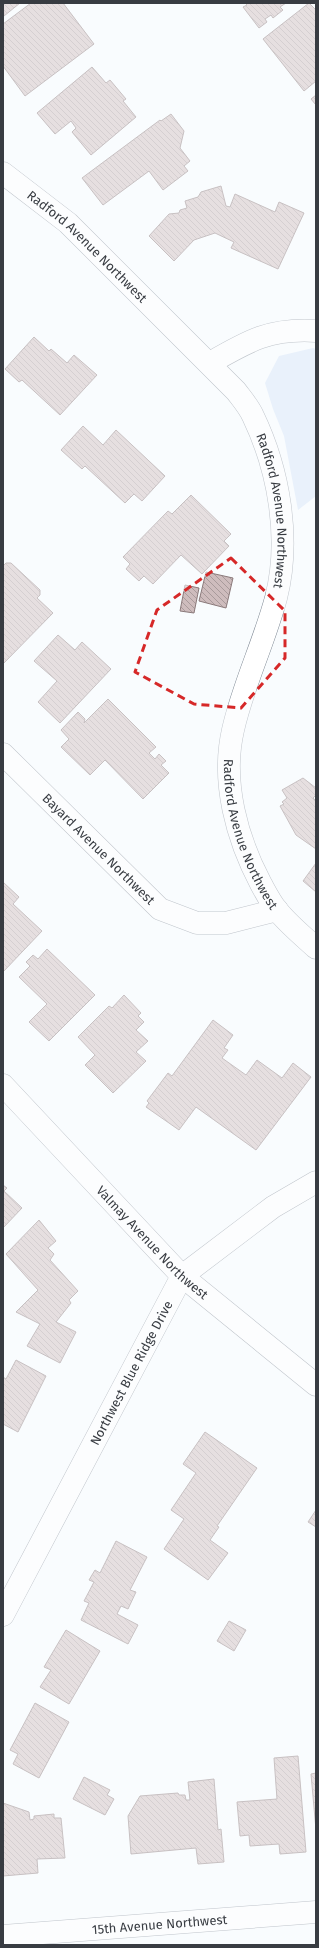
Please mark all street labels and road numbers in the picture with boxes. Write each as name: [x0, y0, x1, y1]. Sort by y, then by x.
street label: Radford Avenue Northwest: [24, 188, 150, 306]
street label: Radford Avenue Northwest: [253, 431, 290, 590]
street label: Radford Avenue Northwest: [221, 759, 281, 913]
street label: Bayard Avenue Northwest: [39, 791, 158, 908]
street label: Valmay Avenue Northwest: [93, 1183, 211, 1302]
street label: Northwest Blue Ridge Drive: [87, 1298, 176, 1448]
street label: 15th Avenue Northwest: [91, 1912, 228, 1937]

